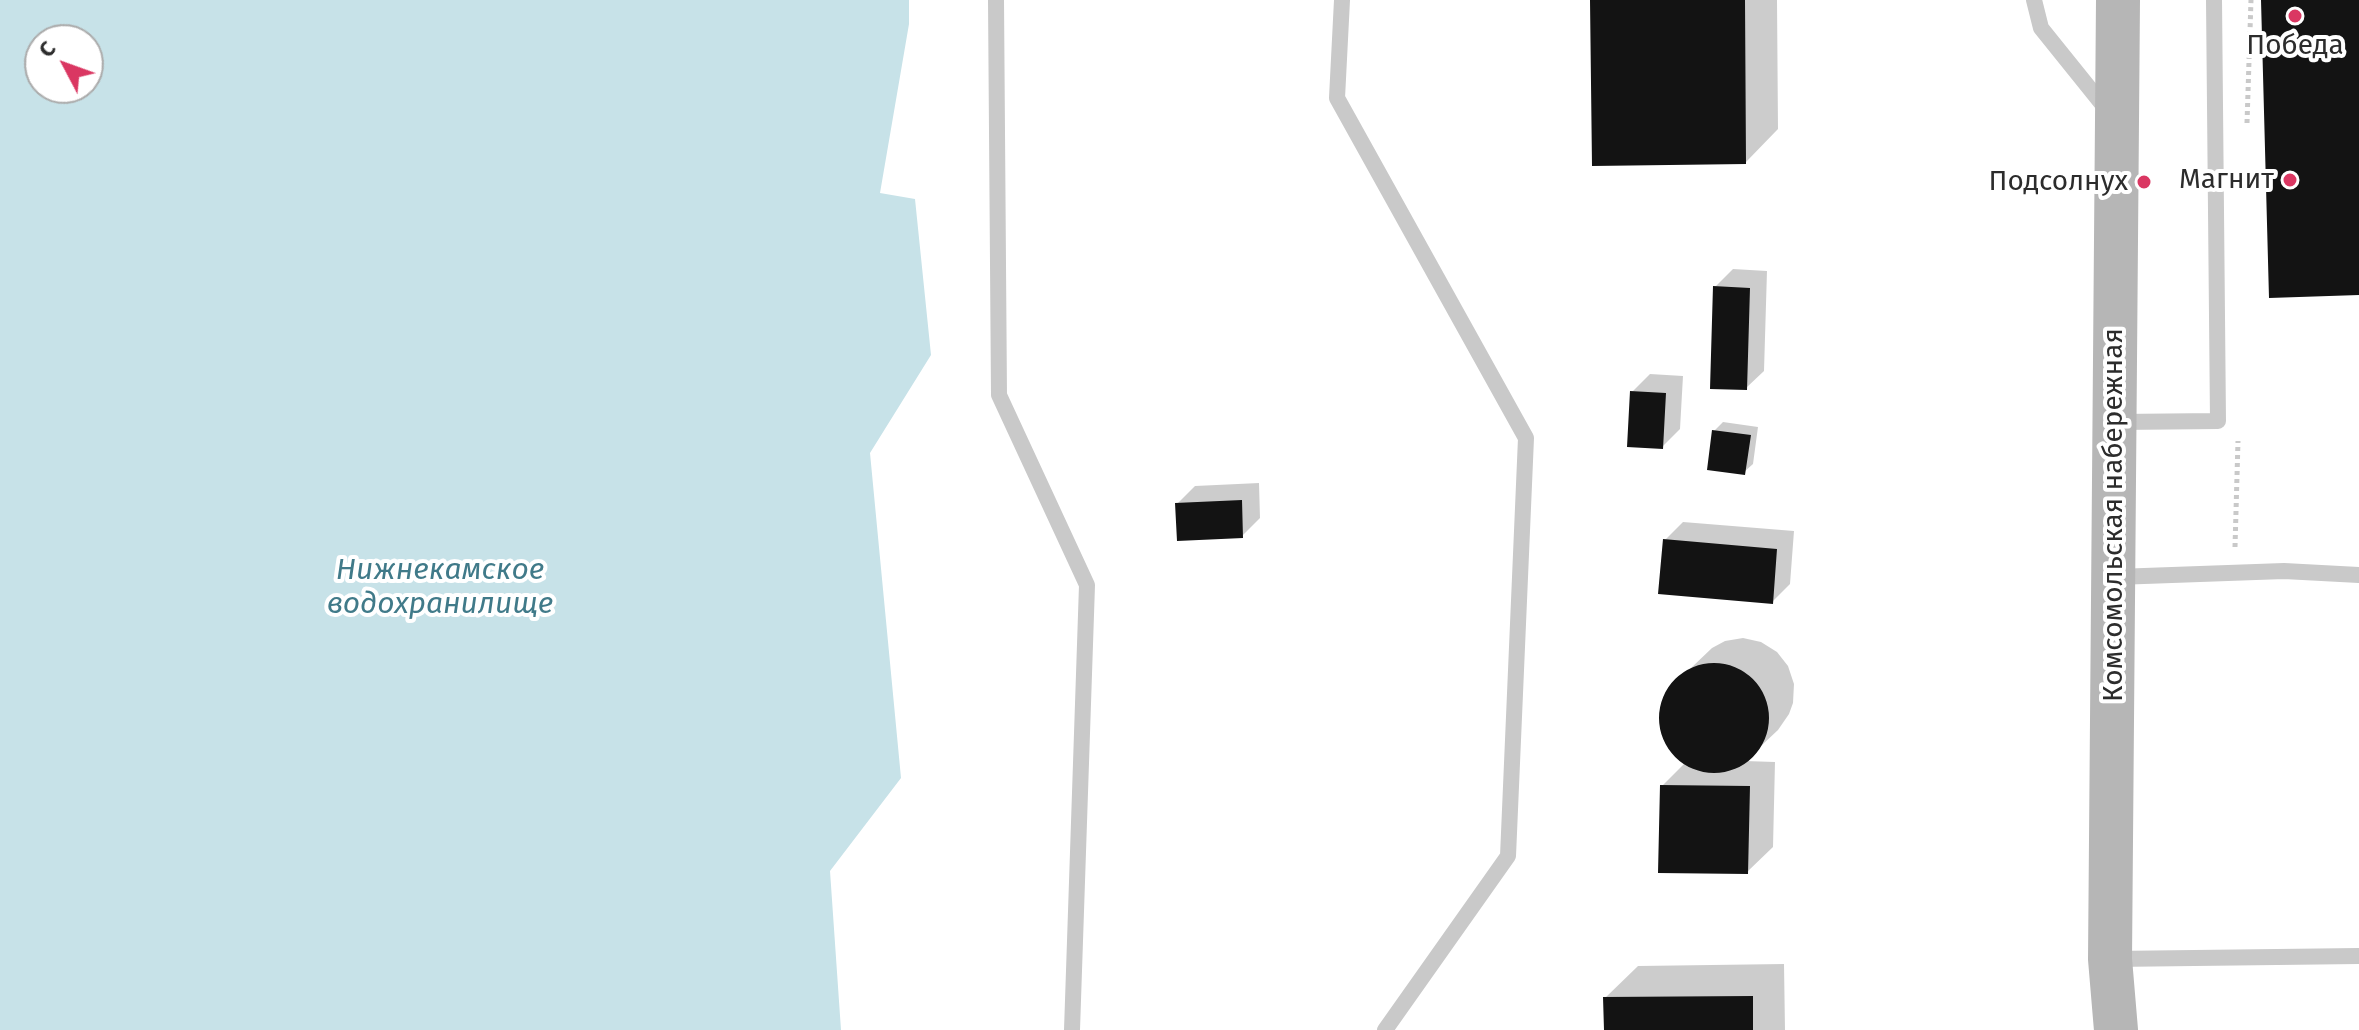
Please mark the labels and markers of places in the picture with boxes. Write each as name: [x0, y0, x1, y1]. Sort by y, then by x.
marker: Победа: [2286, 7, 2304, 25]
place label: Победа: [2246, 29, 2344, 63]
place label: Магнит: [2179, 163, 2274, 197]
place label: Подсолнух: [1988, 165, 2128, 199]
marker: Магнит: [2281, 171, 2299, 189]
marker: Подсолнух: [2135, 173, 2153, 191]

